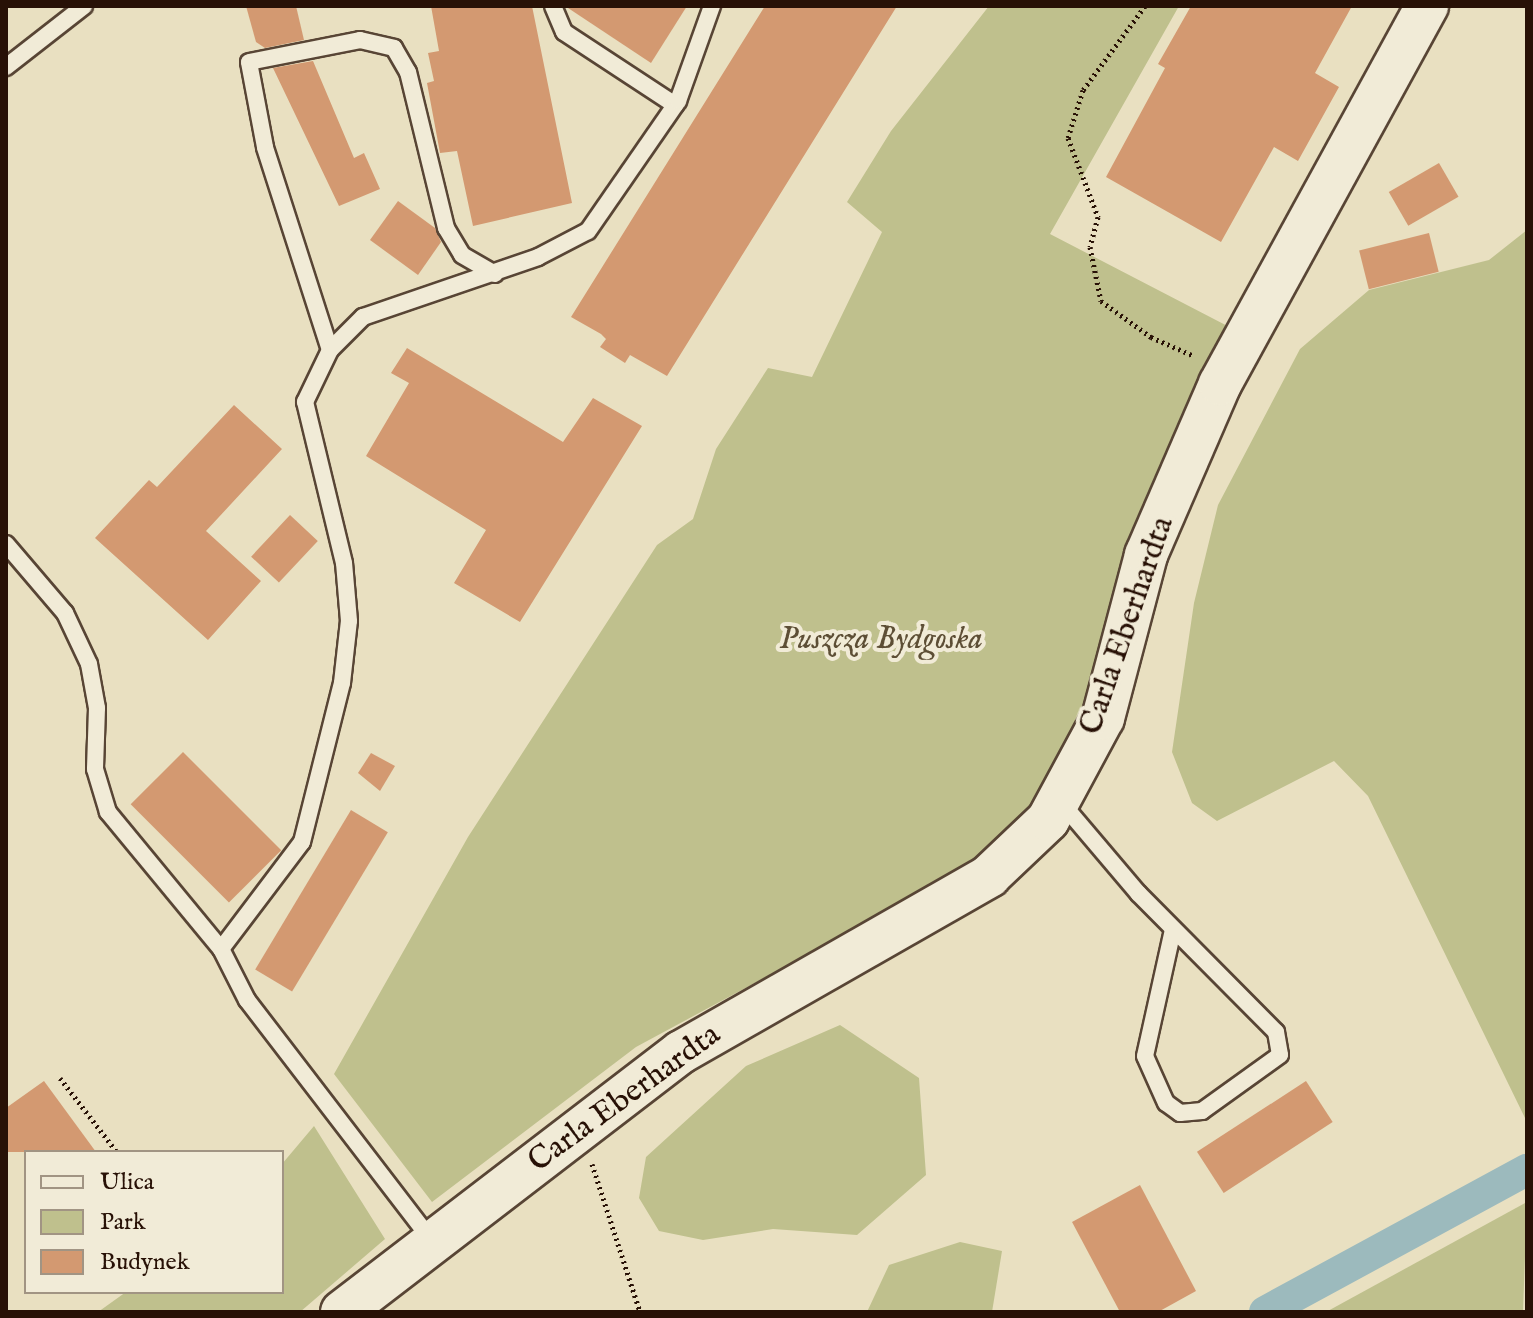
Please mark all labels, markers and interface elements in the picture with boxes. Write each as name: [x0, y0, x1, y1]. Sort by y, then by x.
street label: Carla Eberhardta: [1073, 512, 1183, 740]
park label: Puszcza Bydgoska: [779, 621, 983, 659]
street label: Carla Eberhardta: [521, 1016, 729, 1182]
legend: [24, 1150, 284, 1294]
text: Ulica: [100, 1167, 154, 1198]
text: Park: [100, 1207, 146, 1238]
text: Budynek: [100, 1247, 189, 1278]

